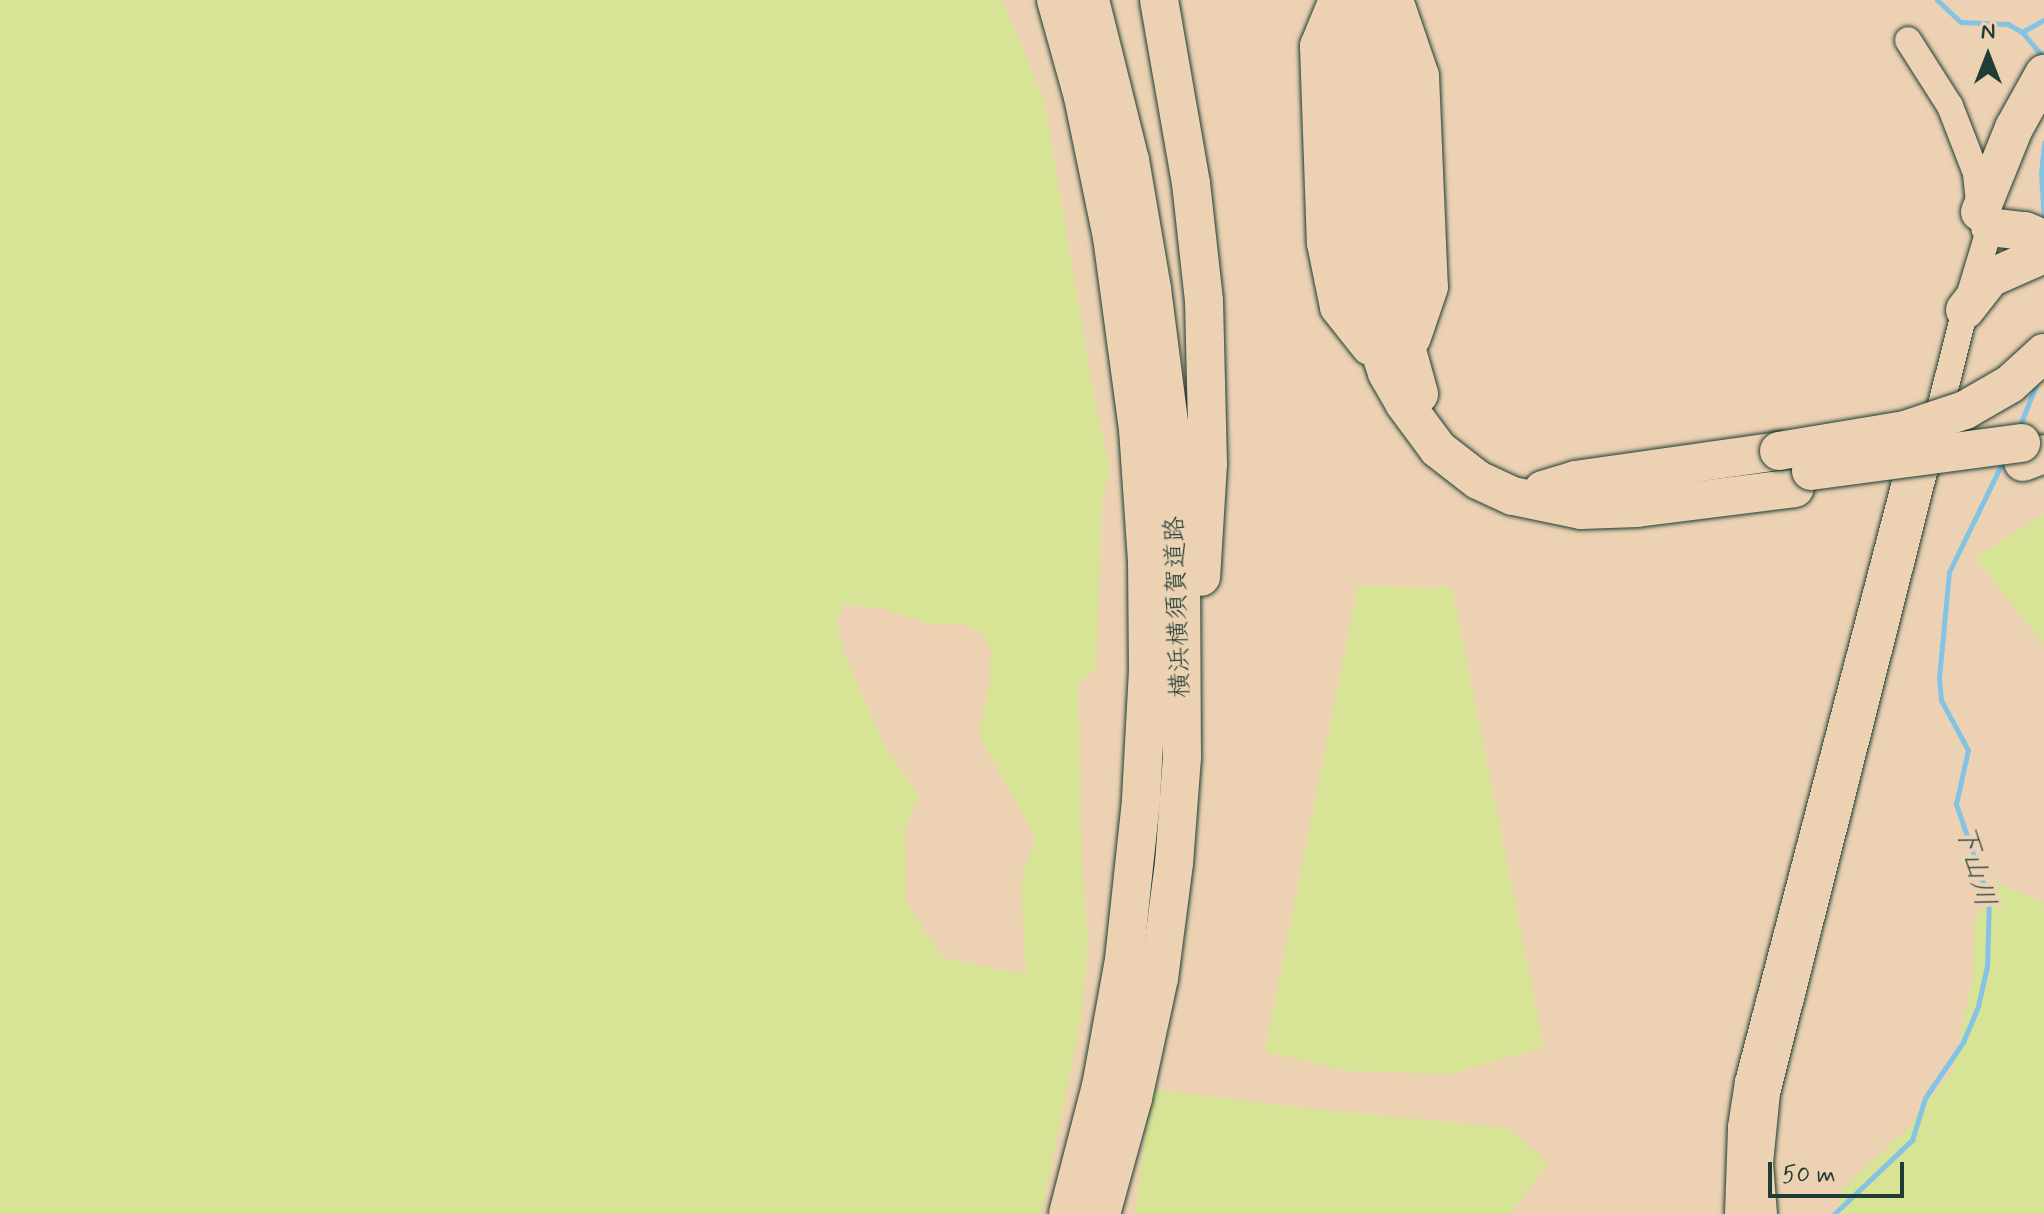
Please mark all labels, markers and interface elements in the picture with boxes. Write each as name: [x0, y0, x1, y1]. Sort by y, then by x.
north arrow: [1948, 16, 2028, 96]
text: N: [1981, 18, 1995, 46]
street label: 横浜横須賀道路: [1160, 516, 1198, 698]
water label: 下山川: [1947, 821, 2001, 911]
scale bar: [1772, 1146, 1908, 1196]
text: 50 m: [1782, 1160, 1836, 1191]

